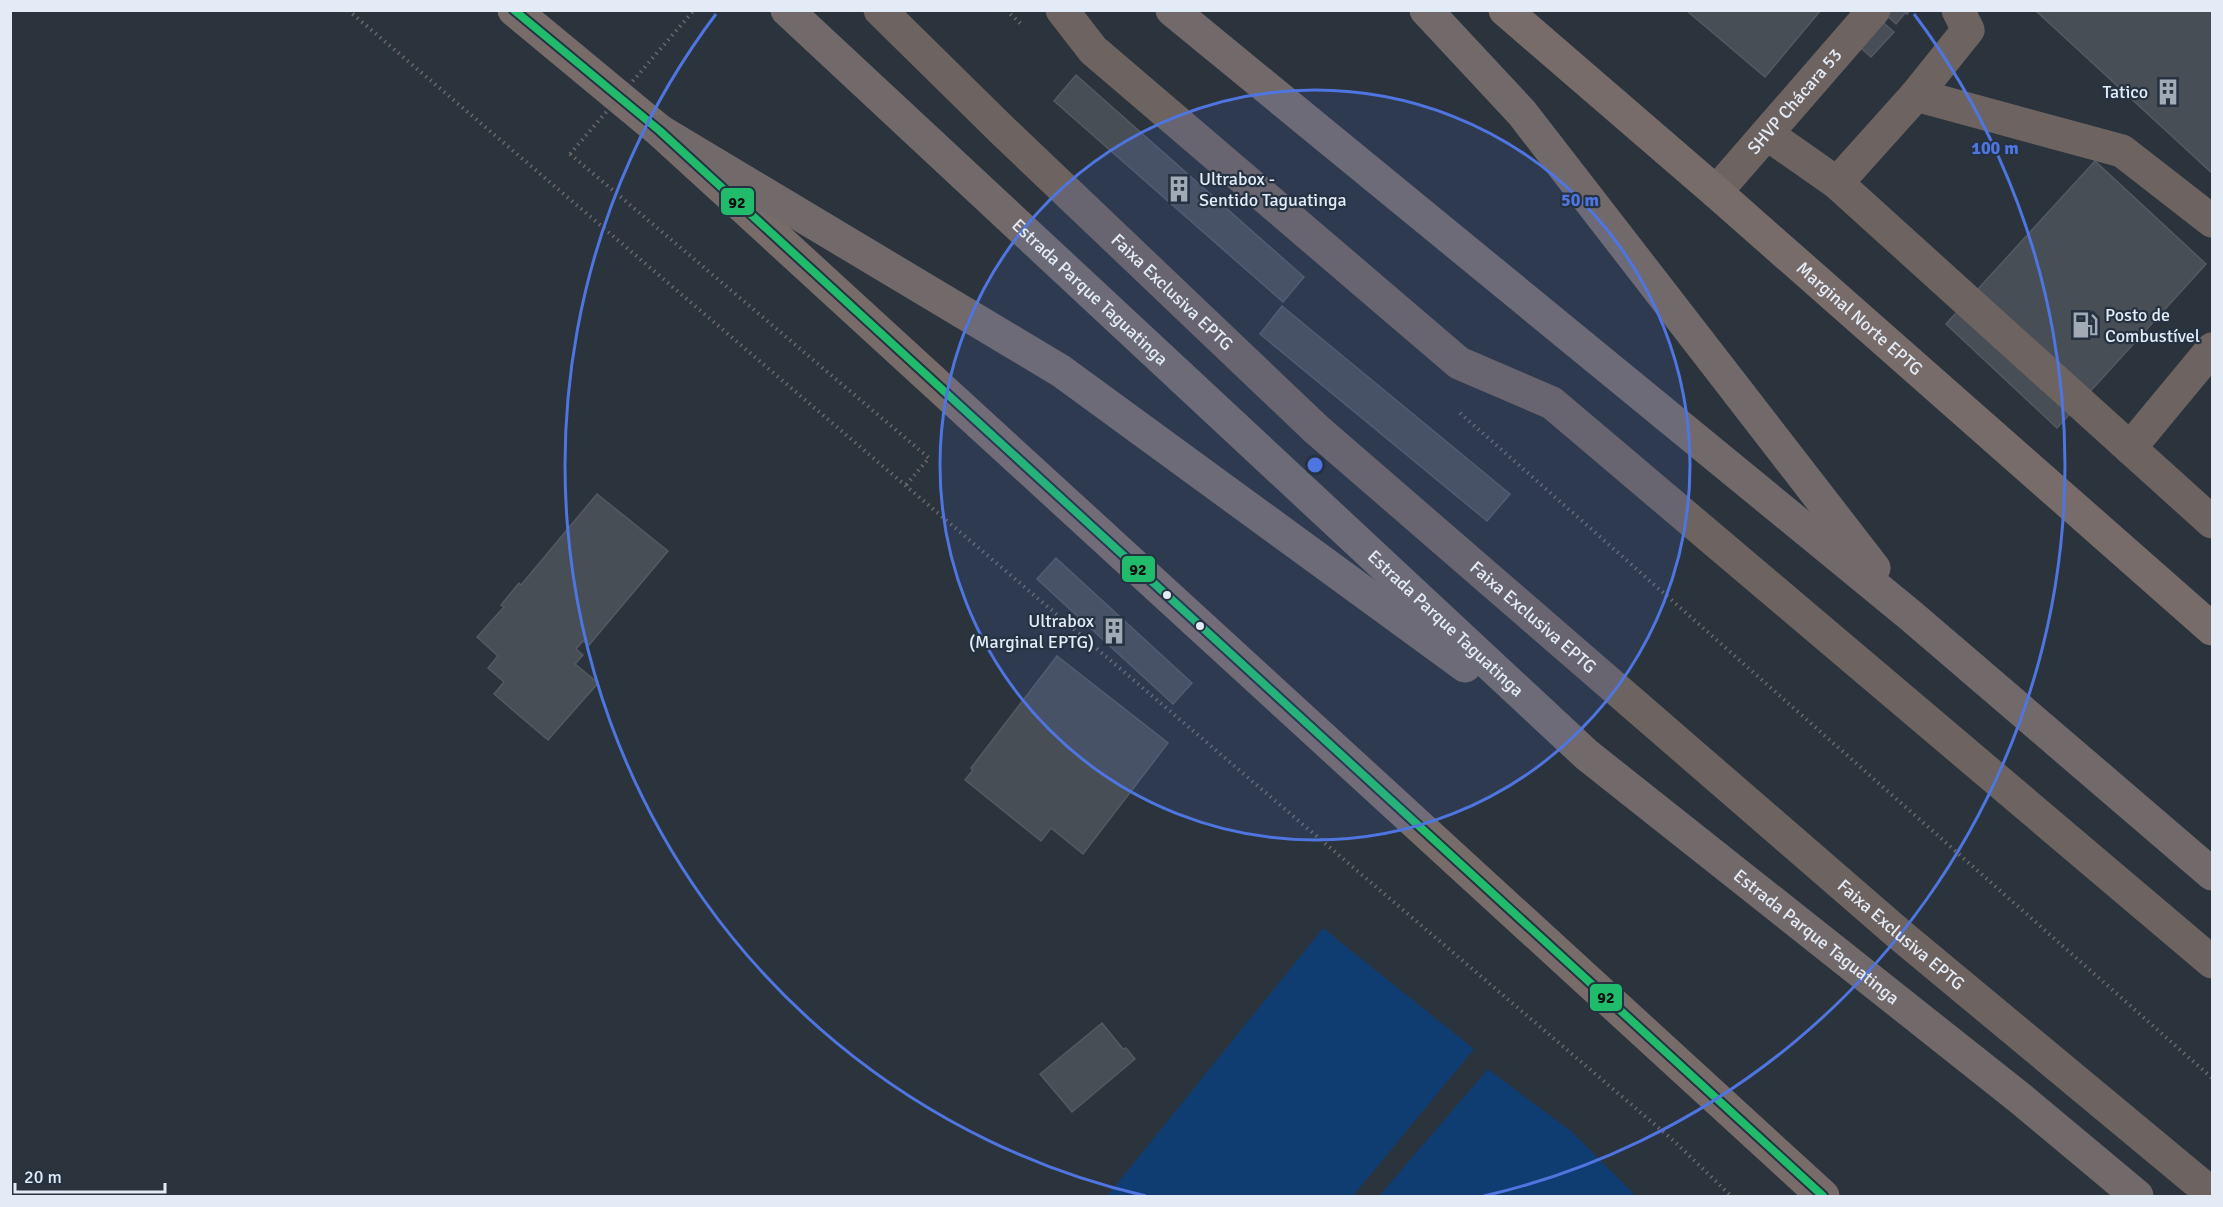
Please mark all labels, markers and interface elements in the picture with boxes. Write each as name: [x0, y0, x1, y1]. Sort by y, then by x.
street label: SHVP Chácara 53: [1743, 44, 1847, 159]
building icon: Tatico: [2153, 77, 2183, 107]
place label: Tatico: [2102, 81, 2148, 103]
text: 100 m: [1971, 137, 2019, 159]
place label: Ultrabox - Sentido Taguatinga: [1199, 168, 1347, 211]
building icon: Ultrabox - Sentido Taguatinga: [1164, 174, 1194, 204]
line badge: 92: [720, 187, 755, 216]
text: 50 m: [1561, 189, 1599, 211]
text: 92: [728, 193, 746, 213]
street label: Estrada Parque Taguatinga: [1007, 214, 1173, 370]
street label: Faixa Exclusiva EPTG: [1107, 229, 1238, 355]
street label: Marginal Norte EPTG: [1792, 257, 1927, 380]
place label: Posto de Combustível: [2105, 304, 2200, 347]
fuel station icon: Posto de Combustível: [2070, 310, 2100, 340]
centre of rings: [1305, 455, 1325, 475]
street label: Estrada Parque Taguatinga: [1363, 545, 1528, 701]
line badge: 92: [1121, 555, 1156, 583]
street label: Faixa Exclusiva EPTG: [1466, 556, 1601, 678]
text: 92: [1129, 560, 1147, 580]
unlabelled marker: [1161, 589, 1173, 601]
place label: Ultrabox (Marginal EPTG): [969, 610, 1095, 653]
building icon: Ultrabox (Marginal EPTG): [1099, 616, 1129, 646]
unlabelled marker: [1194, 620, 1206, 632]
street label: Estrada Parque Taguatinga: [1729, 865, 1904, 1009]
street label: Faixa Exclusiva EPTG: [1833, 875, 1969, 995]
line badge: 92: [1589, 983, 1623, 1012]
text: 92: [1597, 988, 1615, 1008]
scale bar: [15, 1156, 165, 1194]
text: 20 m: [24, 1166, 62, 1188]

